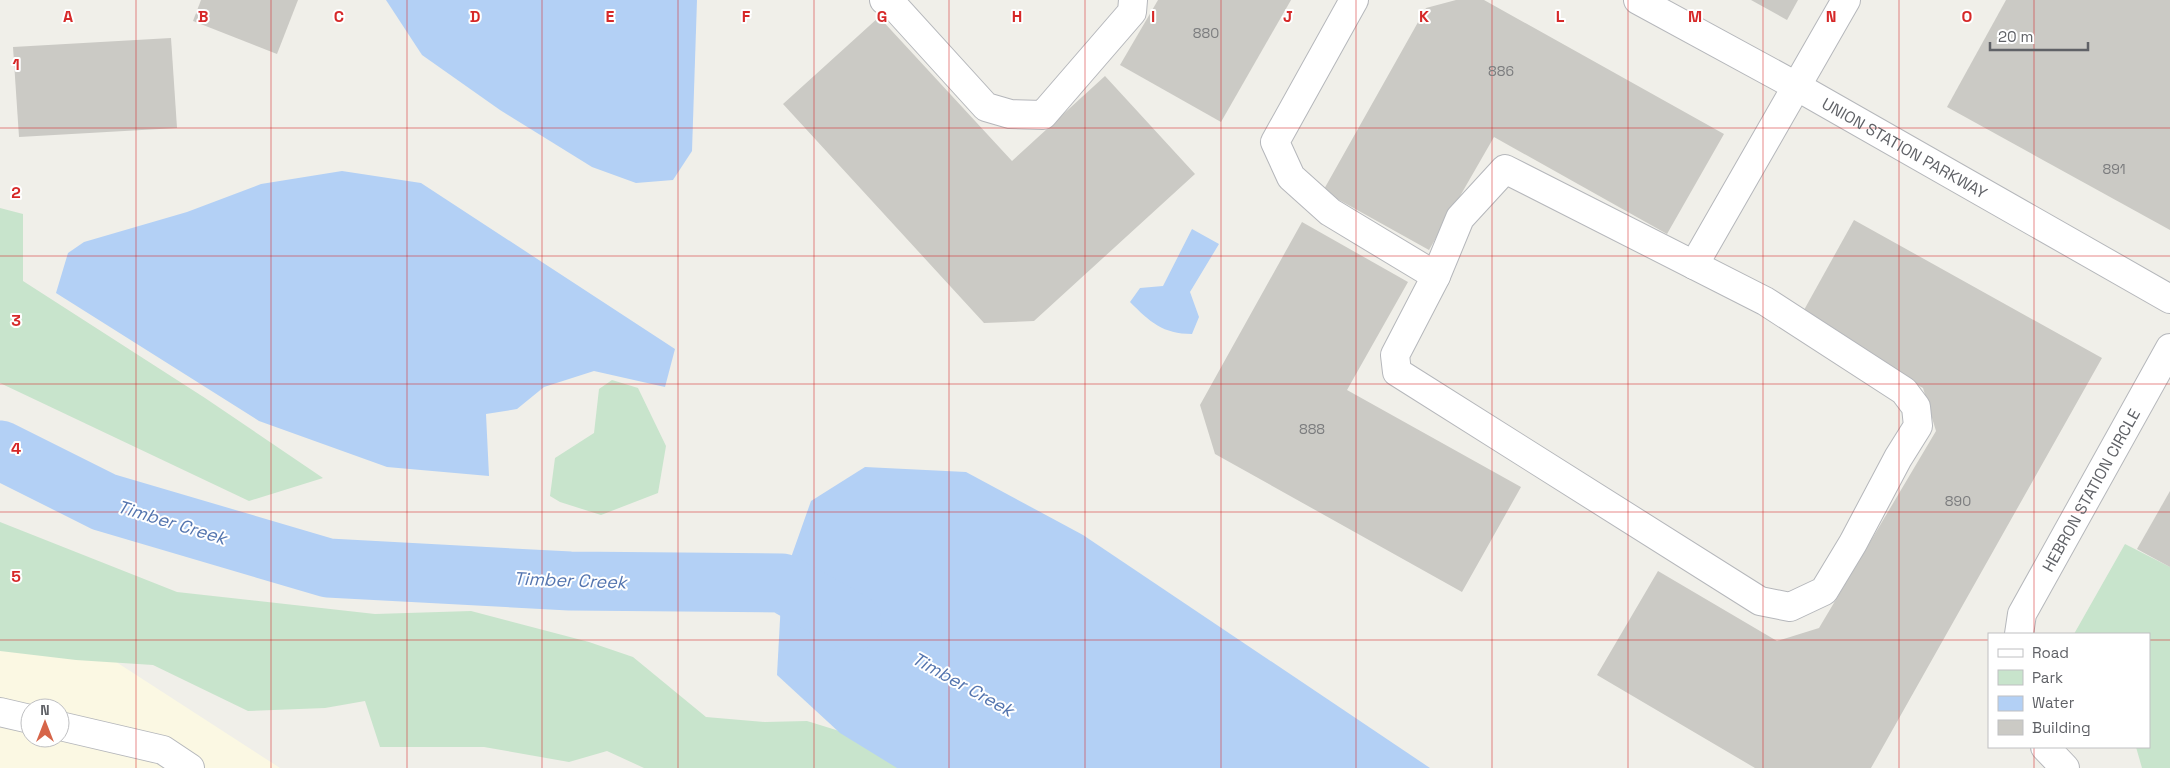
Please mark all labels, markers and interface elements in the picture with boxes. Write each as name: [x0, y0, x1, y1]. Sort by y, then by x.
text: A: [63, 6, 73, 27]
text: B: [198, 6, 208, 27]
text: C: [334, 6, 344, 27]
text: D: [470, 6, 480, 27]
text: E: [606, 6, 615, 27]
text: F: [742, 6, 751, 27]
text: G: [877, 6, 887, 27]
text: H: [1012, 6, 1022, 27]
text: I: [1151, 6, 1155, 27]
text: J: [1283, 6, 1293, 27]
text: K: [1419, 6, 1429, 27]
text: L: [1556, 6, 1565, 27]
text: M: [1688, 6, 1702, 27]
text: N: [1826, 6, 1836, 27]
text: O: [1962, 6, 1973, 27]
scale bar: [1990, 20, 2088, 52]
house number: 880: [1193, 24, 1219, 42]
text: 20 m: [1998, 27, 2033, 46]
text: 1: [12, 54, 20, 75]
house number: 886: [1488, 62, 1514, 80]
street label: UNION STATION PARKWAY: [1818, 93, 1991, 203]
house number: 891: [2102, 160, 2126, 178]
text: 2: [11, 182, 21, 203]
text: 3: [11, 310, 21, 331]
street label: HEBRON STATION CIRCLE: [2037, 405, 2145, 575]
house number: 888: [1299, 420, 1325, 438]
text: 4: [11, 438, 21, 459]
house number: 890: [1945, 492, 1971, 510]
water label: Timber Creek: [115, 494, 232, 550]
text: 5: [11, 566, 21, 587]
water label: Timber Creek: [513, 567, 629, 594]
legend: [1988, 633, 2150, 748]
text: Road: [2032, 643, 2069, 662]
water label: Timber Creek: [908, 647, 1020, 723]
text: Park: [2032, 668, 2063, 687]
text: Water: [2032, 693, 2075, 712]
north arrow: [20, 698, 70, 748]
text: N: [40, 701, 50, 719]
text: Building: [2032, 718, 2091, 737]

